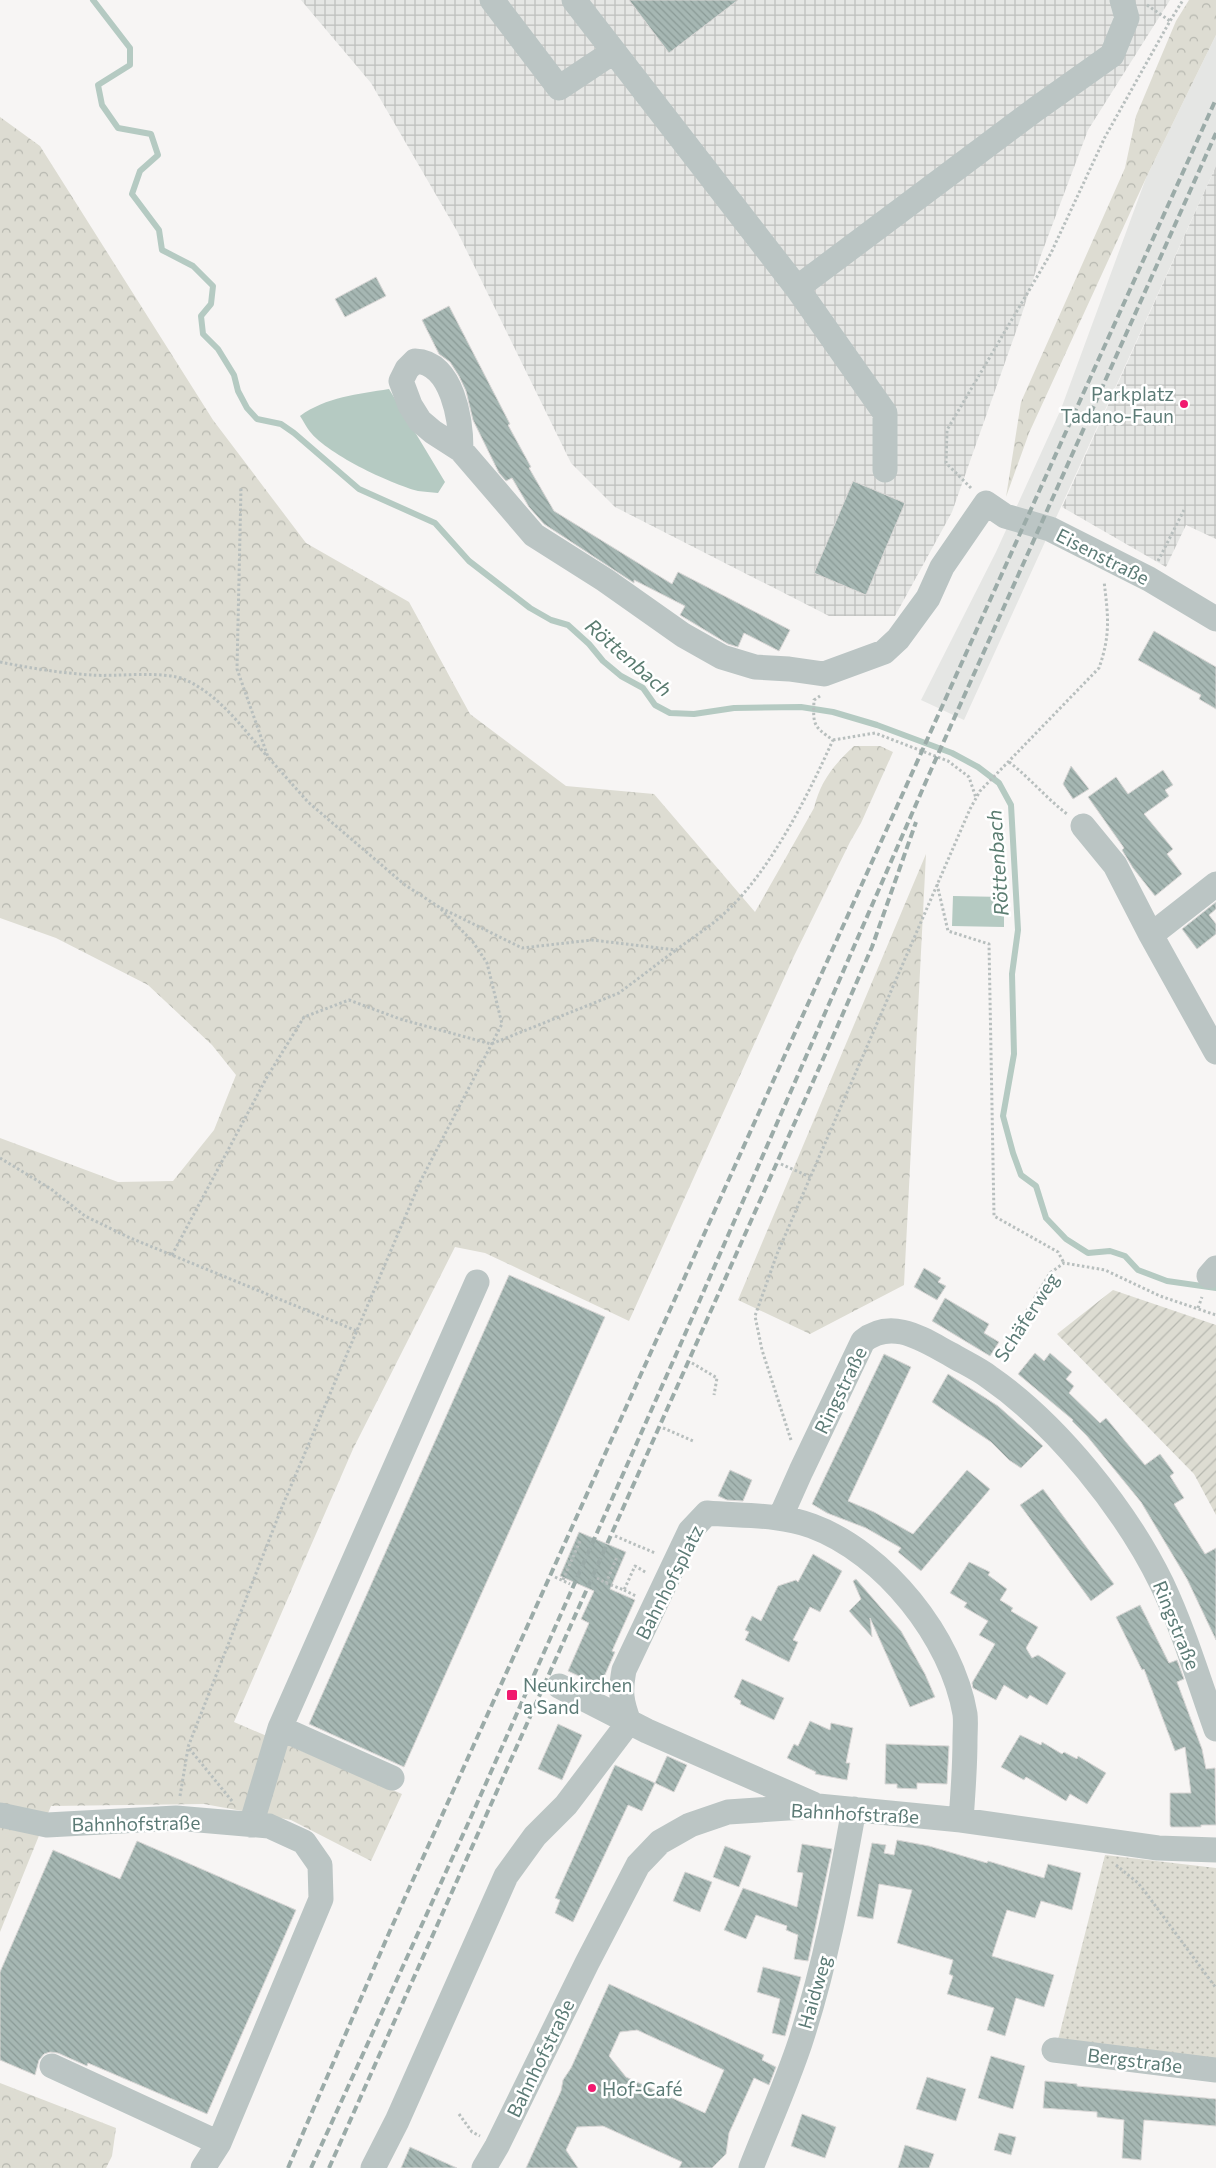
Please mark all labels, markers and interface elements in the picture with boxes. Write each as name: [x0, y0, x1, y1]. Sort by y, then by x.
place label: Parkplatz Tadano-Faun: [1060, 382, 1174, 427]
marker: Parkplatz Tadano-Faun: [1178, 398, 1190, 410]
street label: Eisenstraße: [1053, 523, 1153, 589]
water label: Röttenbach: [581, 613, 677, 701]
water label: Röttenbach: [981, 809, 1013, 917]
street label: Schäferweg: [989, 1268, 1063, 1366]
street label: Ringstraße: [809, 1343, 871, 1437]
street label: Bahnhofsplatz: [630, 1521, 708, 1643]
street label: Ringstraße: [1149, 1577, 1205, 1673]
place label: Neunkirchen a Sand: [523, 1673, 632, 1718]
marker: Neunkirchen a Sand: [505, 1688, 519, 1702]
street label: Bahnhofstraße: [790, 1798, 920, 1828]
street label: Bahnhofstraße: [72, 1810, 200, 1836]
street label: Haidweg: [793, 1953, 835, 2031]
street label: Bahnhofstraße: [501, 1995, 579, 2121]
street label: Bergstraße: [1086, 2043, 1184, 2077]
place label: Hof-Café: [602, 2077, 683, 2100]
marker: Hof-Café: [586, 2082, 598, 2094]

